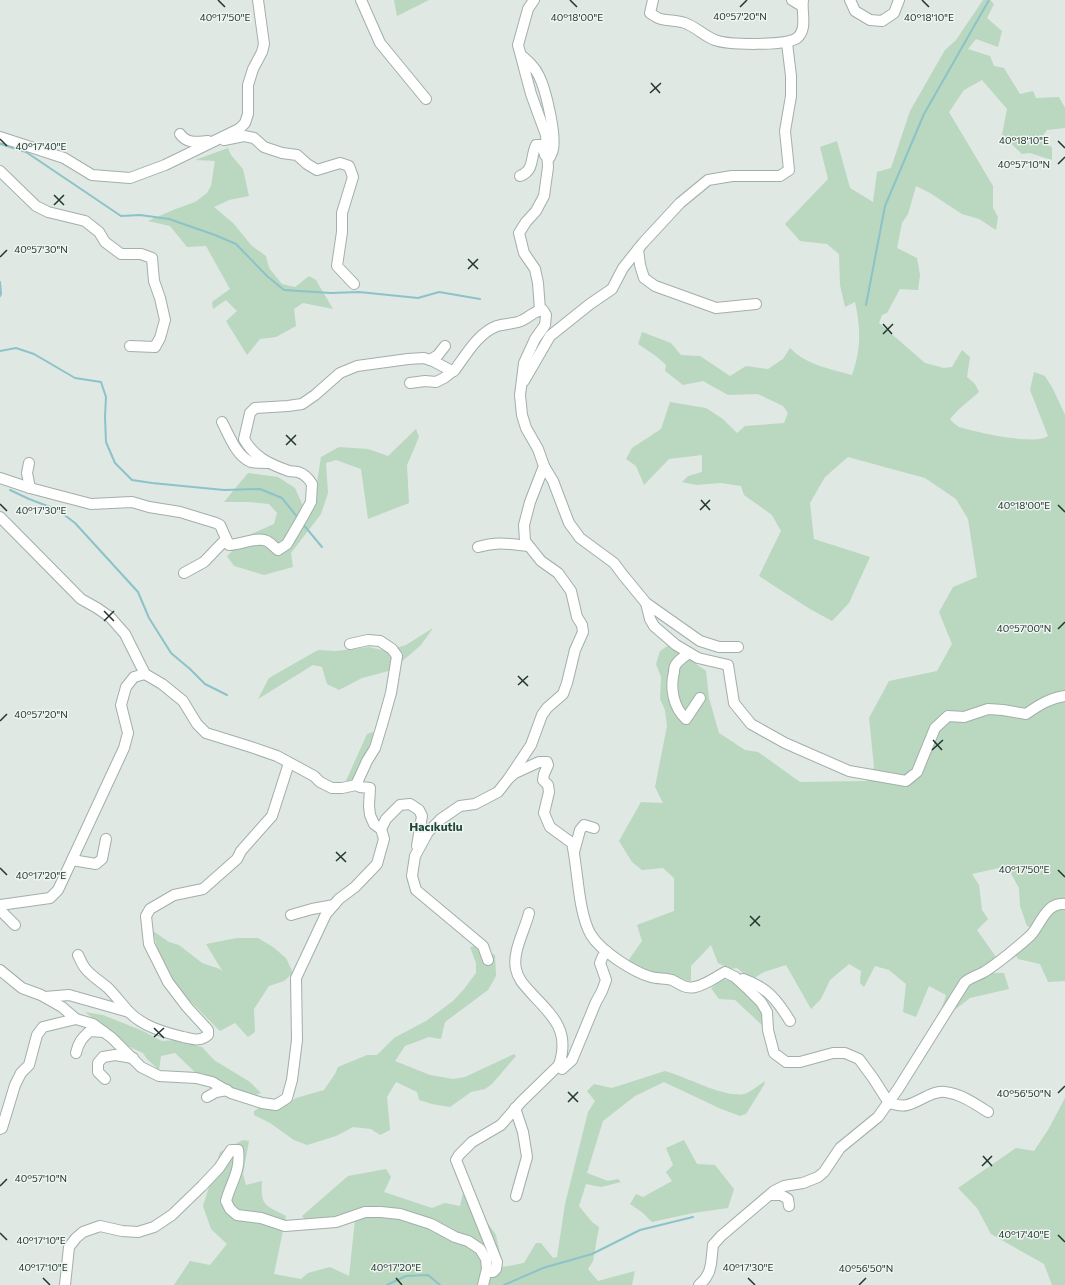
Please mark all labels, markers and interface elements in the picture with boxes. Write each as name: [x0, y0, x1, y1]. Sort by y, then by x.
text: 40°57'20"N: [713, 10, 767, 22]
text: 40°17'50"E: [200, 11, 250, 23]
text: 40°18'00"E: [551, 11, 603, 23]
text: 40°18'10"E: [904, 11, 954, 23]
text: 40°18'10"E: [999, 134, 1049, 146]
text: 40°17'40"E: [16, 140, 67, 152]
text: 40°57'10"N: [998, 158, 1050, 170]
text: 40°57'30"N: [14, 243, 68, 255]
text: 40°18'00"E: [998, 499, 1050, 511]
text: 40°17'30"E: [16, 504, 66, 516]
text: 40°57'00"N: [997, 622, 1051, 634]
text: 40°57'20"N: [14, 708, 68, 720]
district label: Hacıkutlu: [409, 819, 463, 833]
text: 40°17'50"E: [999, 863, 1049, 875]
text: 40°17'20"E: [16, 869, 66, 881]
text: 40°56'50"N: [997, 1087, 1051, 1099]
text: 40°57'10"N: [15, 1172, 67, 1184]
text: 40°17'40"E: [999, 1228, 1050, 1240]
text: 40°17'10"E: [16, 1234, 66, 1246]
text: 40°17'10"E: [18, 1261, 68, 1273]
text: 40°17'20"E: [371, 1261, 421, 1273]
text: 40°17'30"E: [723, 1261, 773, 1273]
text: 40°56'50"N: [839, 1262, 893, 1274]

